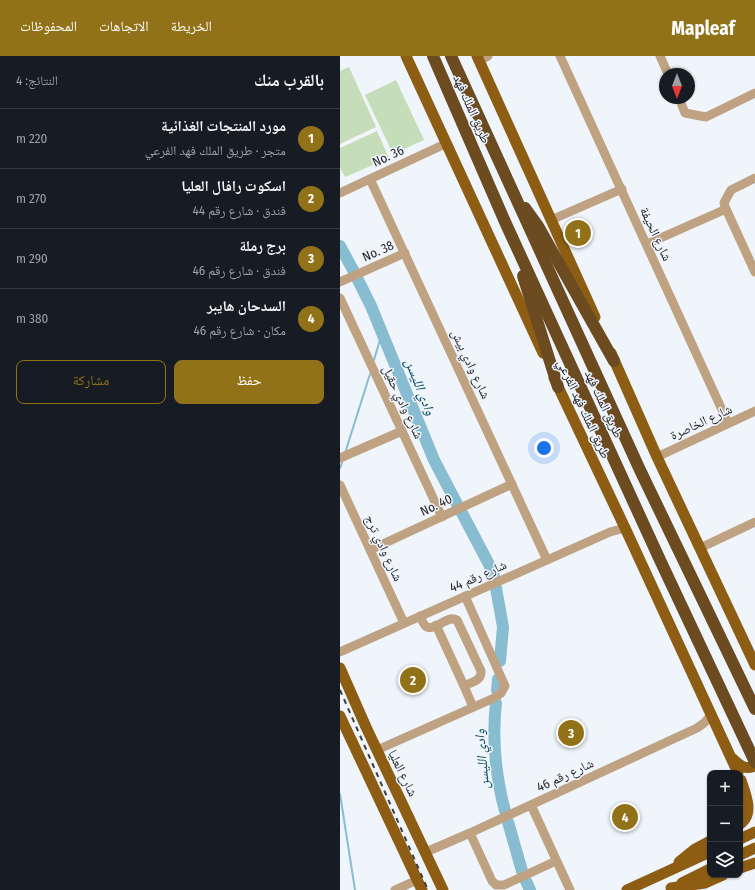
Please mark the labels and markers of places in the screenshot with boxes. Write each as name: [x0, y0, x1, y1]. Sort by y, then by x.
pin: 1: [565, 218, 591, 248]
pin: 2: [400, 665, 426, 695]
pin: 3: [558, 718, 584, 748]
pin: 4: [612, 802, 638, 832]

